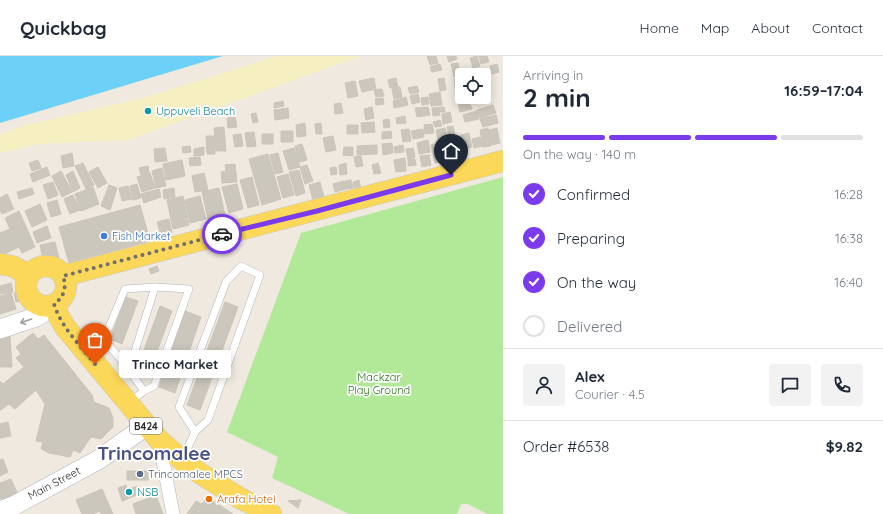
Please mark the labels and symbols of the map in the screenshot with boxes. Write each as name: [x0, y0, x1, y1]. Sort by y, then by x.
place label: Uppuveli Beach: [156, 104, 235, 118]
marker: Uppuveli Beach: [143, 106, 153, 116]
pin: [434, 134, 468, 175]
courier: [202, 214, 242, 254]
place label: Fish Market: [112, 229, 171, 243]
marker: Fish Market: [99, 231, 109, 241]
one-way arrow: [20, 318, 32, 326]
pin: [78, 323, 112, 364]
callout: Trinco Market: [119, 350, 231, 378]
park label: Mackzar Play Ground: [348, 370, 410, 397]
road number: B424: [130, 418, 162, 434]
district label: Trincomalee: [97, 441, 211, 465]
street label: Main Street: [25, 463, 83, 503]
place label: Trincomalee MPCS: [148, 467, 243, 481]
marker: Trincomalee MPCS: [135, 469, 145, 479]
place label: NSB: [137, 485, 158, 499]
marker: NSB: [124, 487, 134, 497]
place label: Arafa Hotel: [217, 492, 276, 506]
marker: Arafa Hotel: [204, 494, 214, 504]

